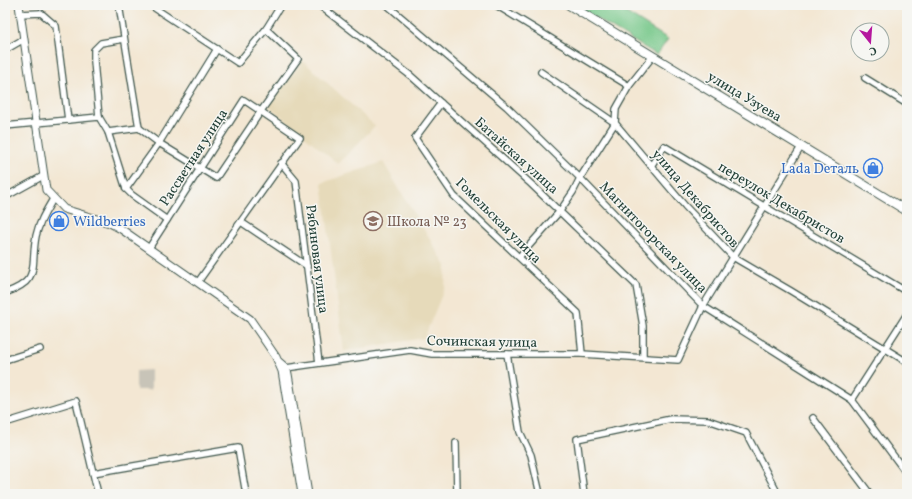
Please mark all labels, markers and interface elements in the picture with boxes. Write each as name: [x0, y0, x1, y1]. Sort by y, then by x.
north arrow: [850, 22, 890, 62]
text: С: [867, 42, 878, 58]
street label: улица Узуева: [704, 68, 785, 127]
street label: Рассветная улица: [156, 105, 233, 210]
street label: Батайская улица: [470, 113, 562, 199]
street label: улица Декабристов: [647, 146, 743, 252]
shop icon: Lada Dеталь: [862, 157, 884, 179]
street label: переулок Декабристов: [714, 158, 848, 249]
place label: Lada Dеталь: [781, 160, 859, 179]
street label: Гомельская улица: [451, 174, 545, 268]
street label: Магнитогорская улица: [595, 178, 711, 298]
street label: Рябиновая улица: [300, 204, 333, 315]
shop icon: Wildberries: [48, 210, 70, 232]
school or university icon: Школа № 23: [362, 210, 384, 232]
place label: Wildberries: [73, 213, 146, 232]
place label: Школа № 23: [387, 213, 467, 232]
street label: Сочинская улица: [427, 332, 537, 353]

